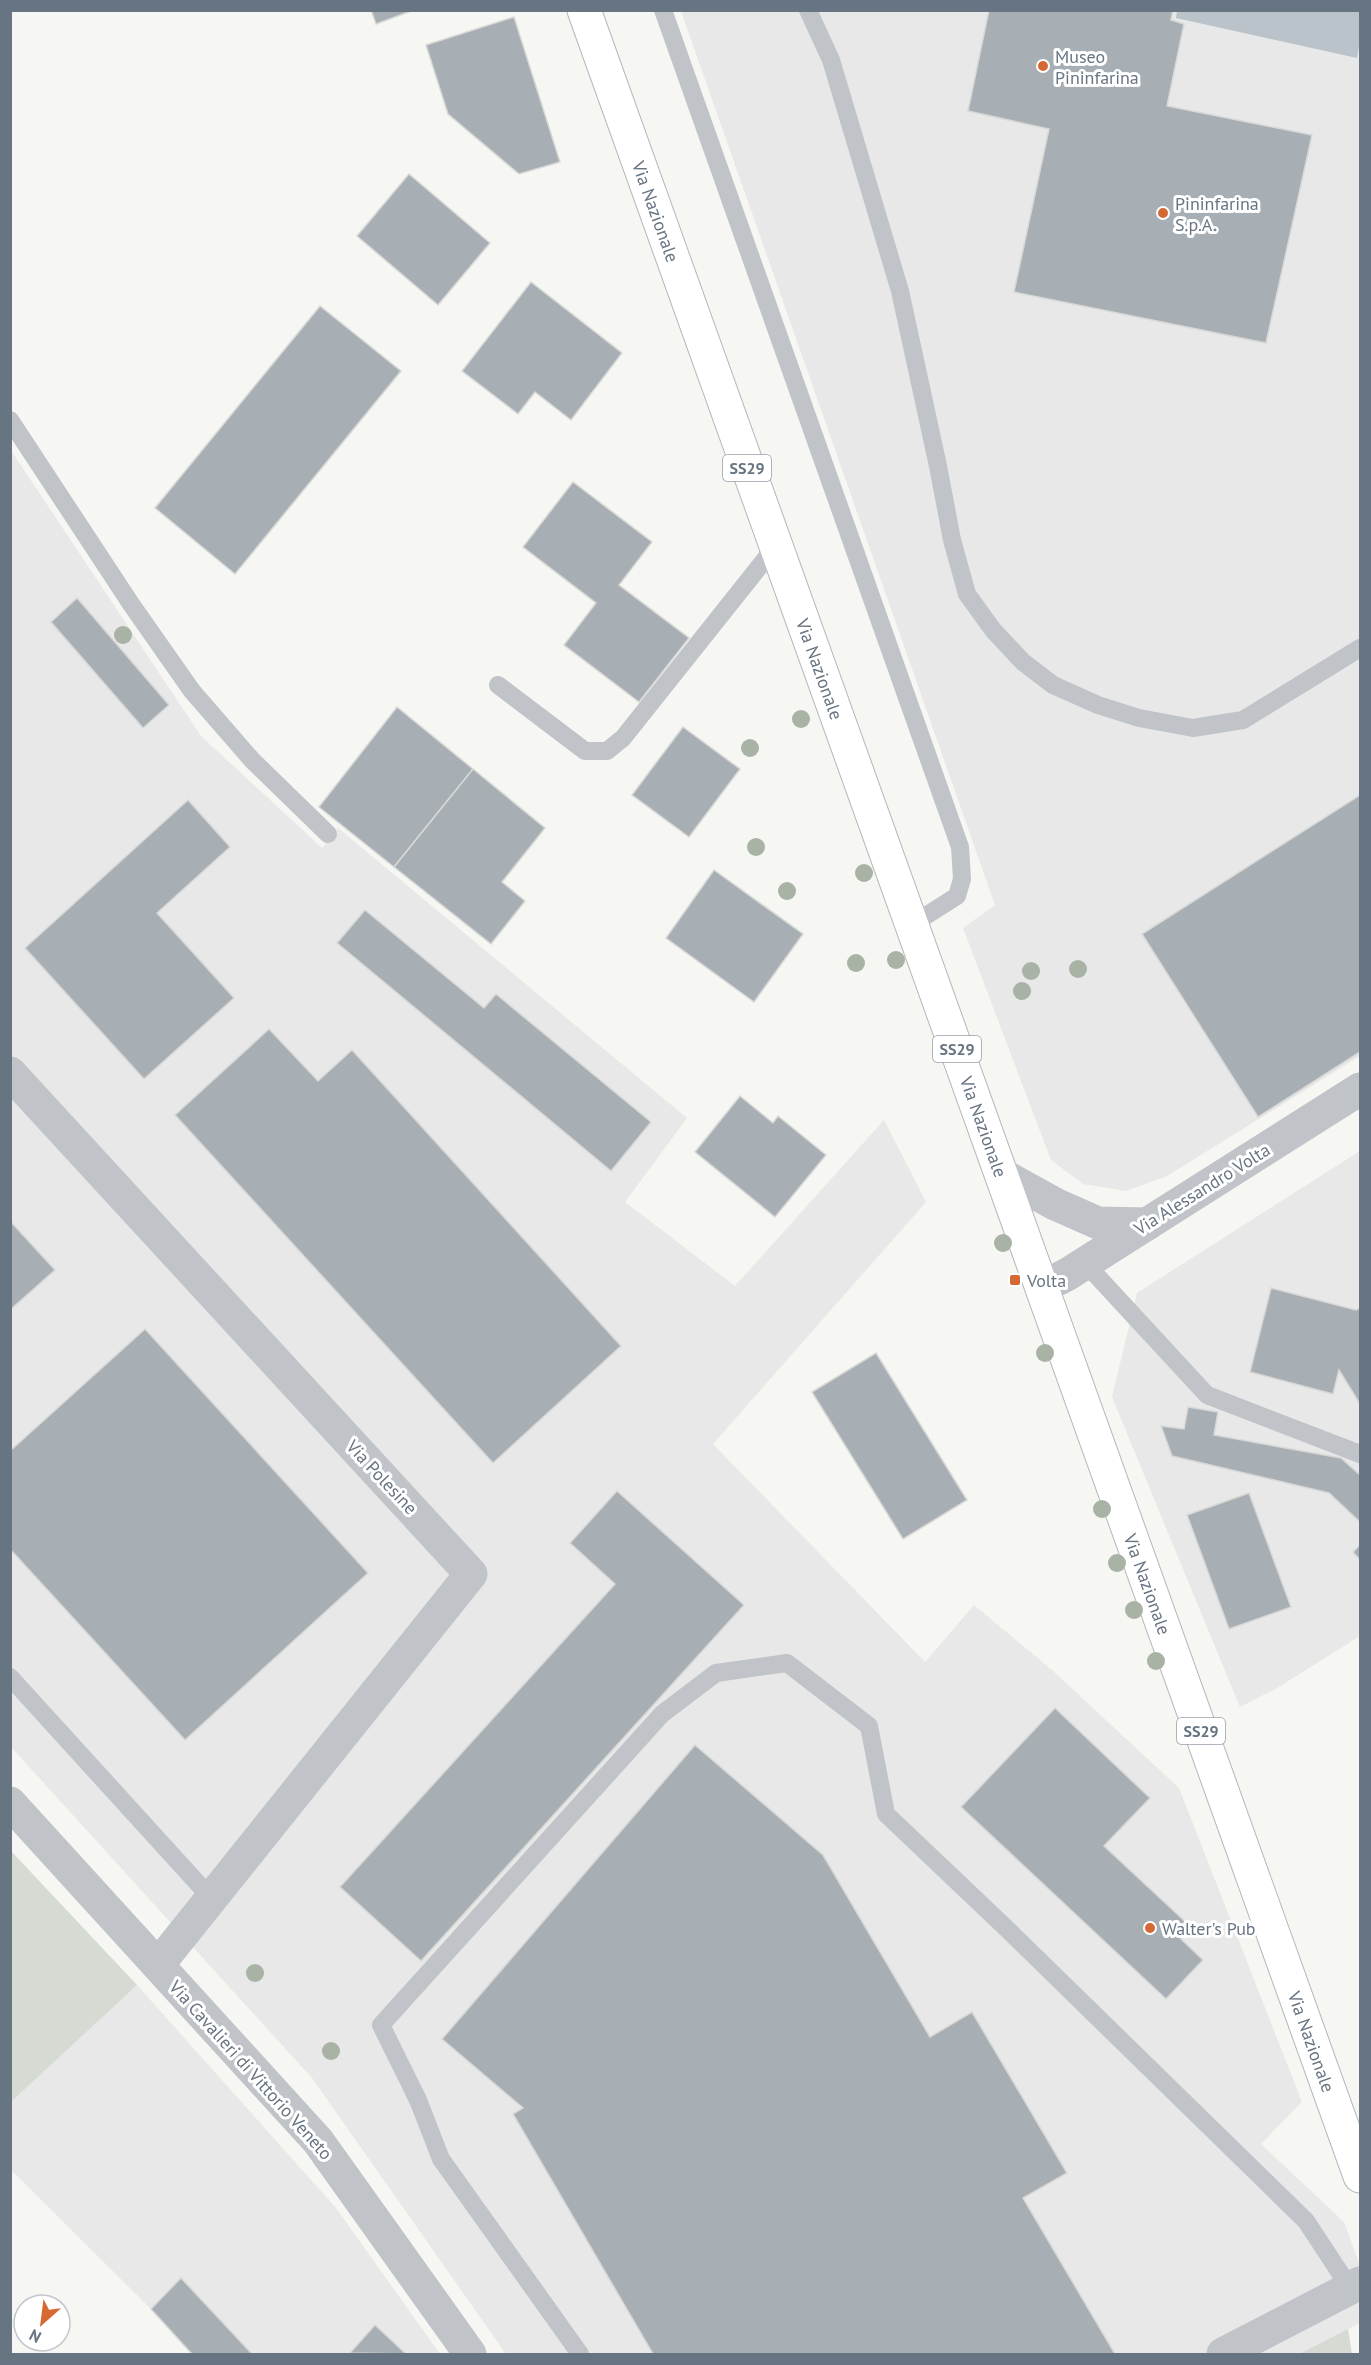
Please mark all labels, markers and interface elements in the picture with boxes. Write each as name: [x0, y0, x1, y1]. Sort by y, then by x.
place label: Museo Pininfarina: [1055, 45, 1139, 89]
marker: Museo Pininfarina: [1036, 59, 1050, 73]
street label: Via Nazionale: [627, 157, 685, 265]
place label: Pininfarina S.p.A.: [1175, 192, 1259, 236]
marker: Pininfarina S.p.A.: [1156, 206, 1170, 220]
road number: SS29: [723, 455, 771, 481]
street label: Via Nazionale: [791, 614, 849, 723]
road number: SS29: [933, 1036, 981, 1062]
street label: Via Nazionale: [955, 1072, 1013, 1180]
street label: Via Alessandro Volta: [1129, 1138, 1274, 1241]
place label: Volta: [1026, 1269, 1066, 1292]
marker: Volta: [1008, 1273, 1022, 1287]
street label: Via Polesine: [341, 1434, 422, 1519]
street label: Via Nazionale: [1119, 1529, 1177, 1638]
road number: SS29: [1177, 1718, 1225, 1744]
place label: Walter's Pub: [1162, 1917, 1256, 1940]
marker: Walter's Pub: [1143, 1921, 1157, 1935]
street label: Via Cavalieri di Vittorio Veneto: [164, 1975, 338, 2164]
street label: Via Nazionale: [1283, 1987, 1340, 2095]
north arrow: [12, 2293, 72, 2353]
text: N: [26, 2325, 44, 2348]

